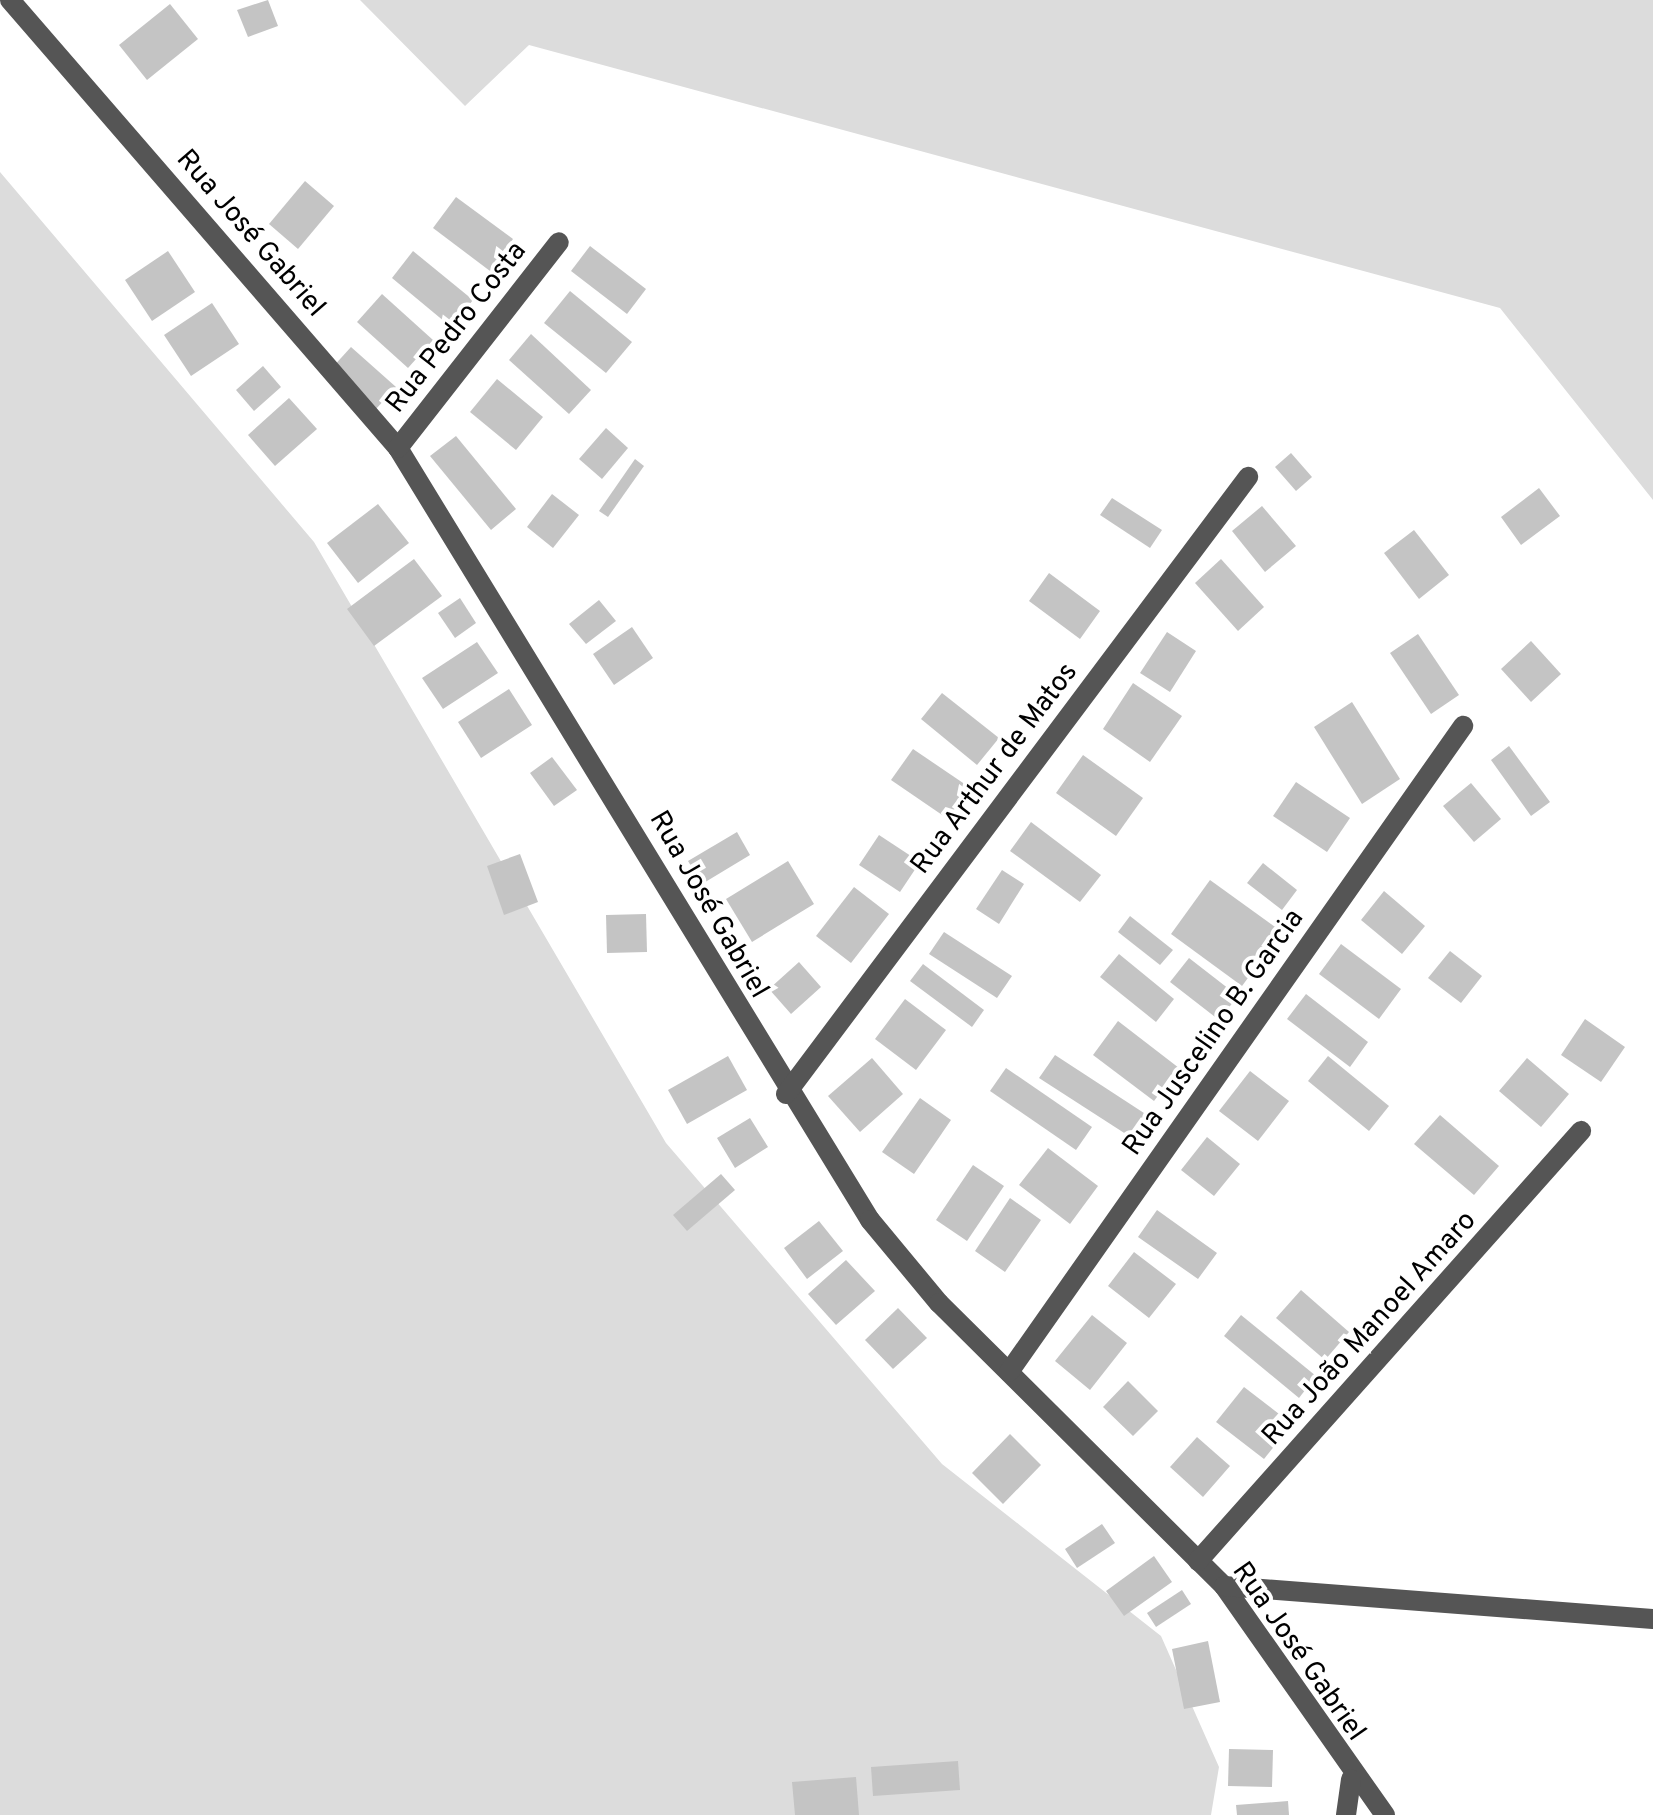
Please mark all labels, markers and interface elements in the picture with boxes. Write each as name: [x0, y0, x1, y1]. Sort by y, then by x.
street label: Rua José Gabriel: [168, 144, 332, 324]
street label: Rua Pedro Costa: [380, 236, 534, 420]
street label: Rua Arthur de Matos: [904, 656, 1086, 882]
street label: Rua José Gabriel: [641, 805, 775, 1005]
street label: Rua Juscelino B. Garcia: [1116, 903, 1312, 1163]
street label: Rua João Manoel Amaro: [1255, 1204, 1485, 1454]
street label: Rua José Gabriel: [1224, 1556, 1372, 1748]

